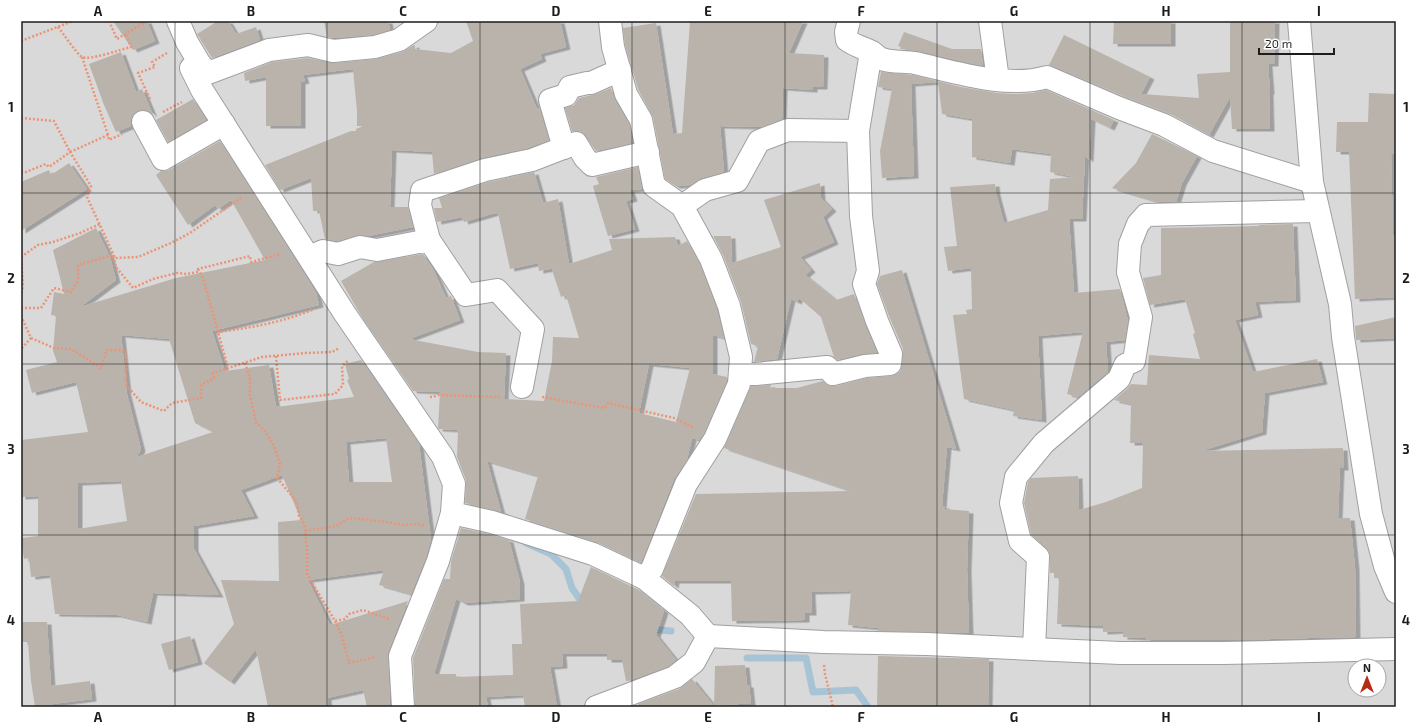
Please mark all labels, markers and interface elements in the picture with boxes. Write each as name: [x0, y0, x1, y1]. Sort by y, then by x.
text: A: [94, 3, 103, 19]
text: B: [247, 3, 255, 19]
text: C: [399, 3, 407, 19]
text: D: [552, 3, 561, 19]
text: E: [704, 3, 712, 19]
text: F: [857, 3, 865, 19]
text: G: [1010, 3, 1018, 19]
text: H: [1162, 3, 1171, 19]
text: I: [1317, 3, 1321, 19]
scale bar: [1259, 30, 1334, 56]
text: 20 m: [1265, 36, 1292, 50]
text: 1: [8, 99, 14, 115]
text: 1: [1403, 99, 1409, 115]
text: 2: [7, 270, 15, 286]
text: 2: [1402, 270, 1410, 286]
text: 3: [7, 441, 15, 457]
text: 3: [1402, 441, 1410, 457]
text: 4: [7, 612, 15, 628]
text: 4: [1402, 612, 1410, 628]
north arrow: [1347, 658, 1387, 698]
text: N: [1363, 661, 1371, 674]
text: A: [94, 709, 103, 725]
text: B: [247, 709, 255, 725]
text: C: [399, 709, 407, 725]
text: D: [552, 709, 561, 725]
text: E: [704, 709, 712, 725]
text: F: [857, 709, 865, 725]
text: G: [1010, 709, 1018, 725]
text: H: [1162, 709, 1171, 725]
text: I: [1317, 709, 1321, 725]

